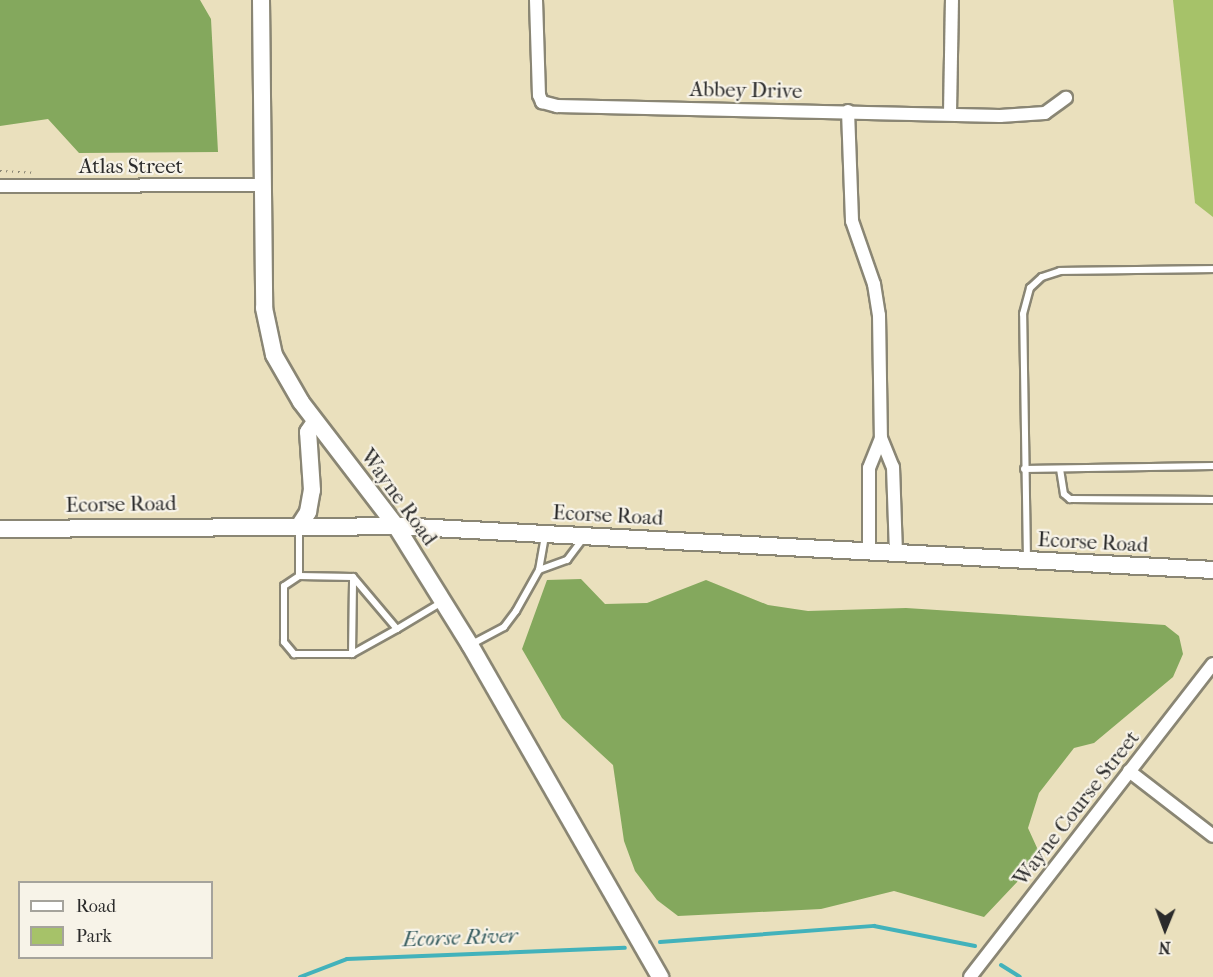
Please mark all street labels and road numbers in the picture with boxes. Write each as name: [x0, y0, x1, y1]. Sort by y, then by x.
street label: Abbey Drive: [689, 76, 803, 104]
street label: Atlas Street: [79, 153, 183, 179]
street label: Wayne Road: [355, 444, 443, 550]
street label: Ecorse Road: [65, 490, 177, 518]
street label: Ecorse Road: [552, 500, 664, 530]
street label: Ecorse Road: [1037, 527, 1149, 557]
street label: Wayne Course Street: [1008, 725, 1144, 891]

